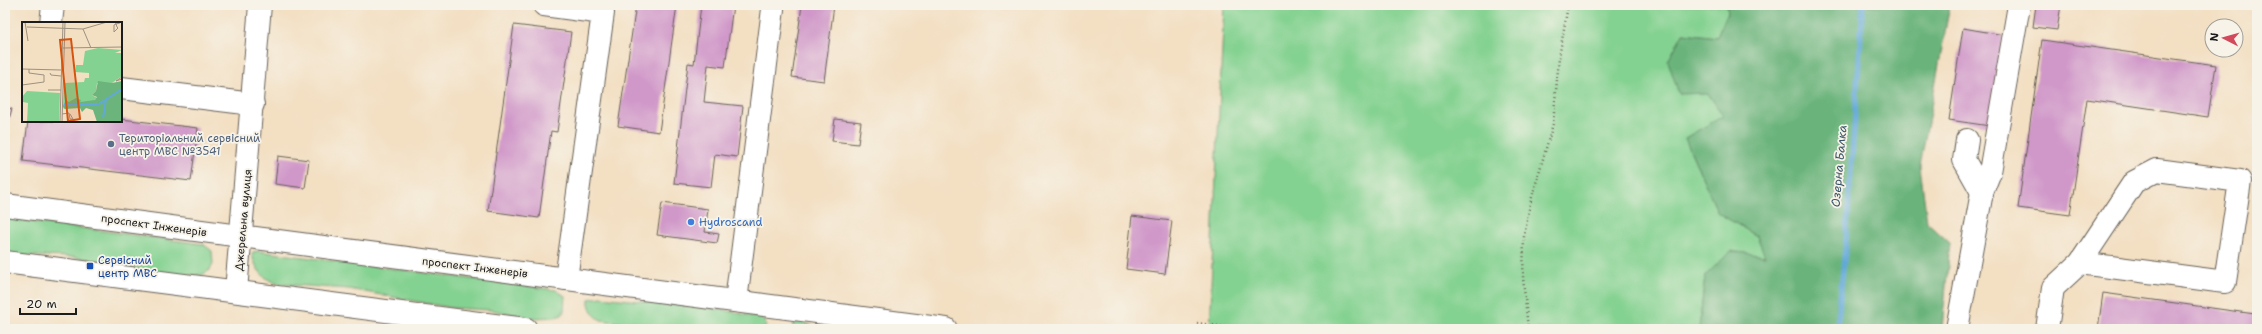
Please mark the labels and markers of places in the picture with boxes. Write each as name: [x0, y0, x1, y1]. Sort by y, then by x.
place label: Територіальний сервісний центр МВС №3541: [119, 131, 260, 159]
marker: Територіальний сервісний центр МВС №3541: [106, 139, 116, 149]
place label: Hydroscand: [699, 215, 762, 230]
marker: Hydroscand: [686, 217, 696, 227]
place label: Сервісний центр МВС: [98, 253, 157, 281]
marker: Сервісний центр МВС: [85, 261, 95, 271]

